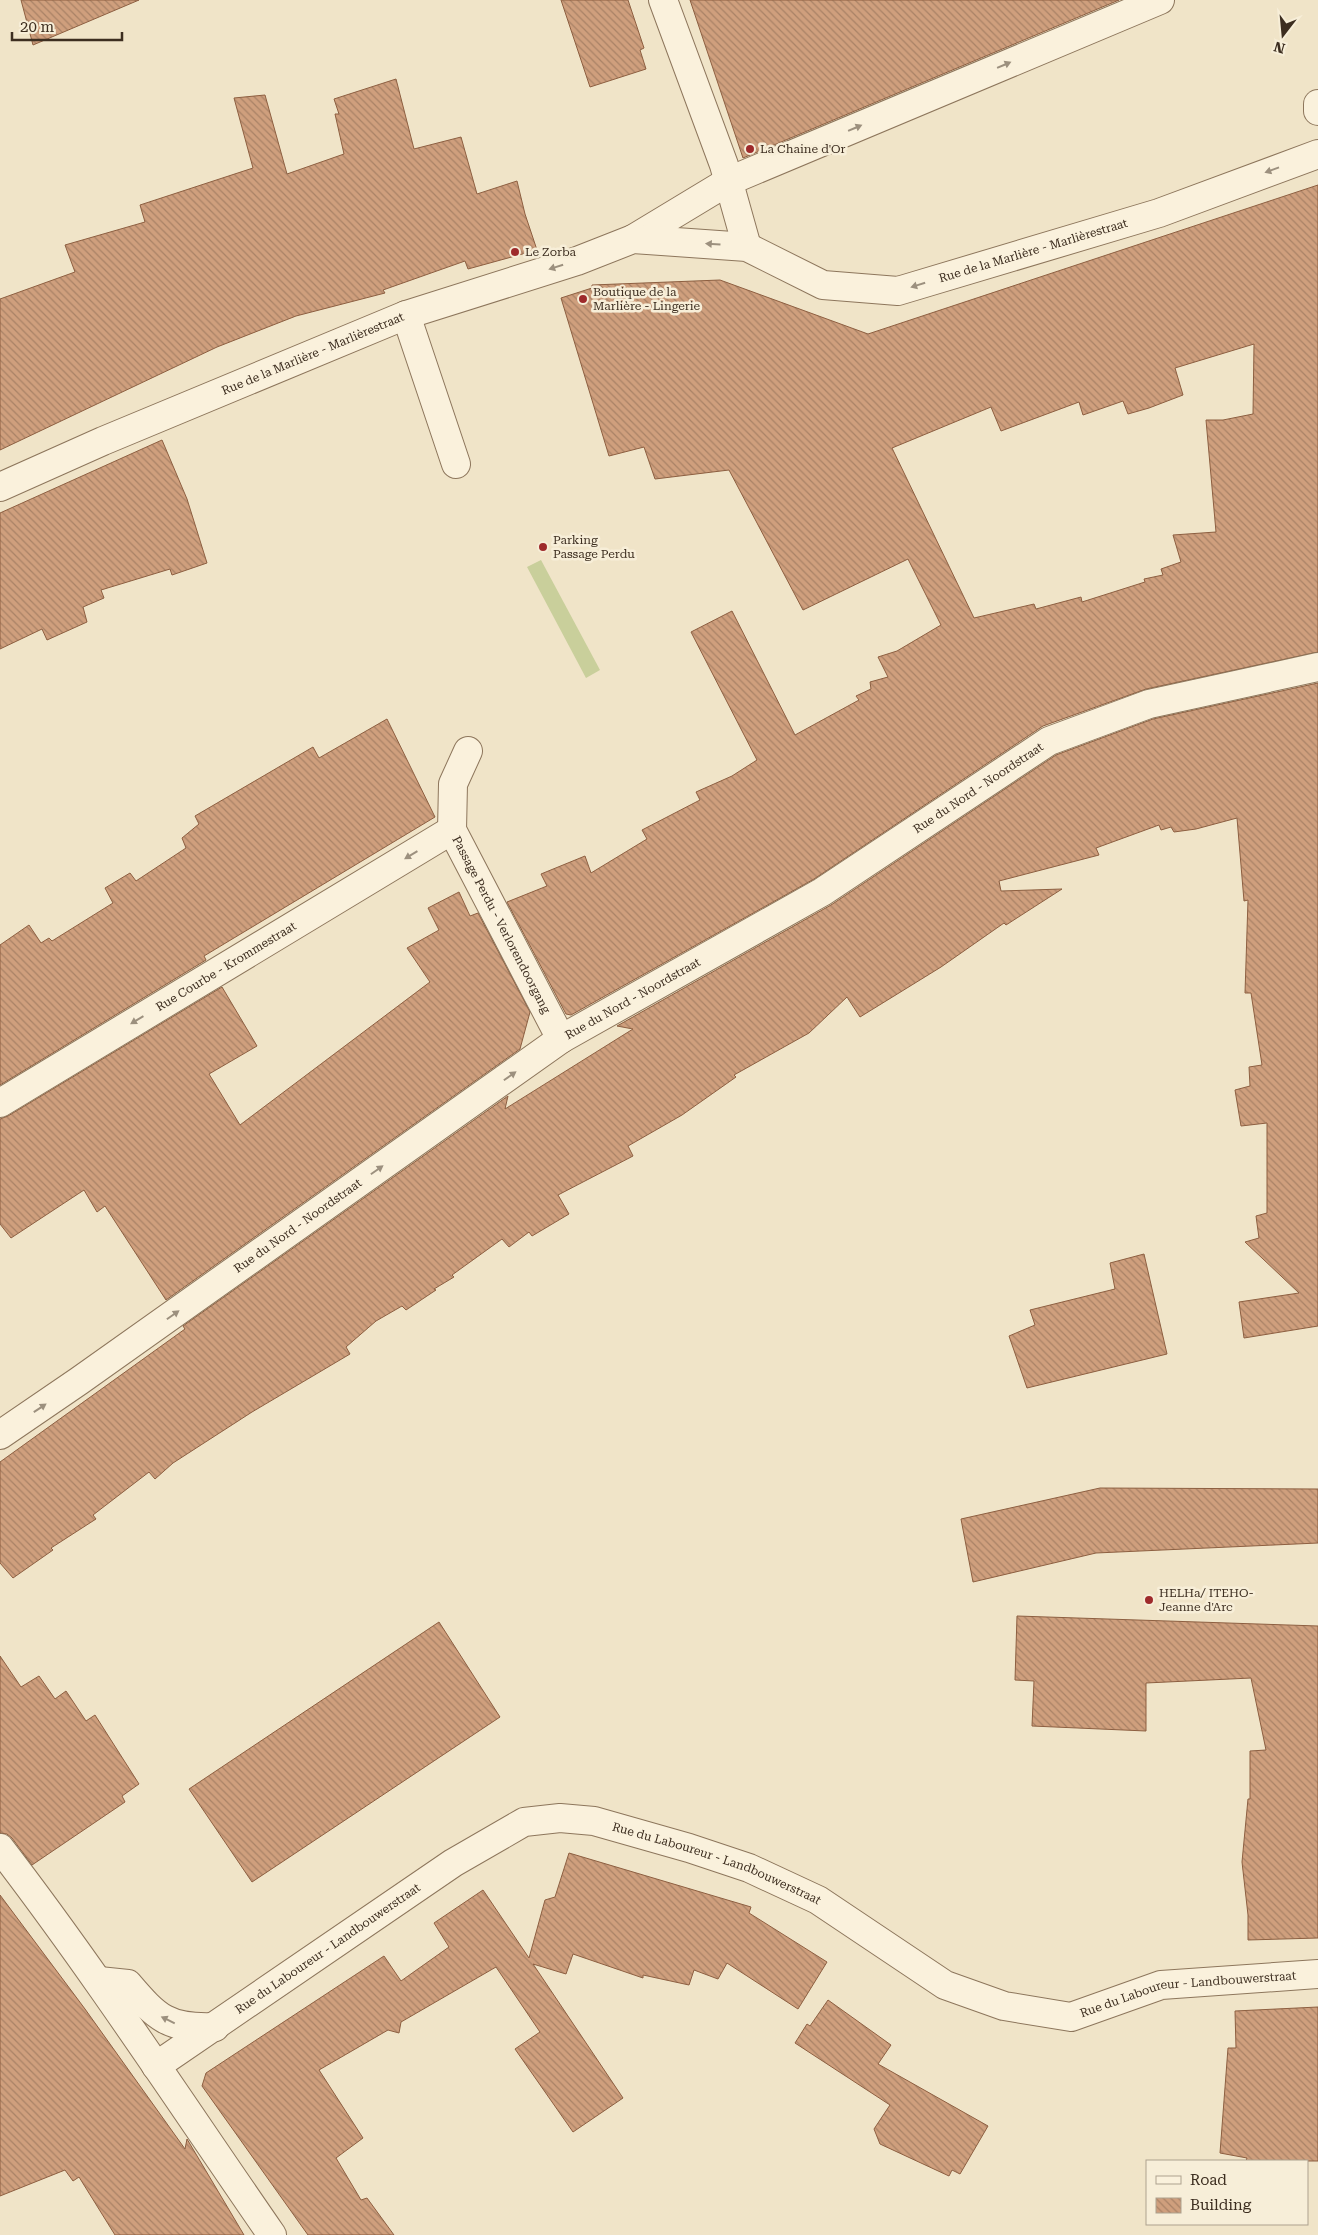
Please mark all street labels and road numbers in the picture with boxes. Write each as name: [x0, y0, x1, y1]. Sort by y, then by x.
street label: Rue de la Marlière - Marlièrestraat: [937, 216, 1130, 285]
street label: Rue de la Marlière - Marlièrestraat: [220, 309, 407, 398]
street label: Rue du Nord - Noordstraat: [911, 739, 1046, 836]
street label: Passage Perdu - Verlorendoorgang: [449, 834, 553, 1016]
street label: Rue Courbe - Krommestraat: [153, 919, 299, 1014]
street label: Rue du Nord - Noordstraat: [562, 955, 703, 1042]
street label: Rue du Nord - Noordstraat: [231, 1175, 365, 1276]
street label: Rue du Laboureur - Landbouwerstraat: [611, 1820, 824, 1907]
street label: Rue du Laboureur - Landbouwerstraat: [233, 1880, 423, 2017]
street label: Rue du Laboureur - Landbouwerstraat: [1078, 1969, 1297, 2020]

